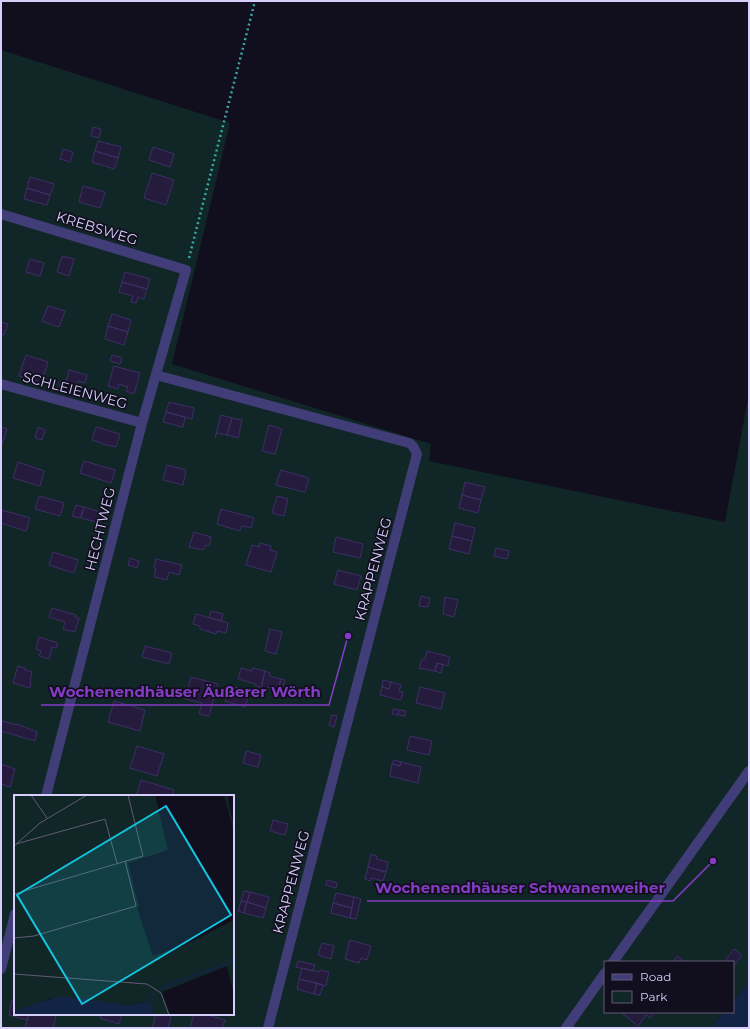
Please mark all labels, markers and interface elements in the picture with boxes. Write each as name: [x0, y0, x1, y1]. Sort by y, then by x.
street label: KREBSWEG: [54, 207, 140, 249]
street label: SCHLEIENWEG: [21, 367, 129, 413]
street label: HECHTWEG: [81, 485, 119, 573]
street label: KRAPPENWEG: [351, 515, 395, 623]
callout: Wochenendhäuser Äußerer Wörth: [41, 678, 329, 705]
text: Wochenendhäuser Äußerer Wörth: [49, 682, 321, 701]
inset map: [14, 795, 234, 1015]
street label: KRAPPENWEG: [269, 828, 313, 936]
callout: Wochenendhäuser Schwanenweiher: [367, 874, 673, 901]
text: Wochenendhäuser Schwanenweiher: [375, 878, 665, 897]
legend: [604, 961, 734, 1013]
text: Road: [640, 969, 671, 984]
text: Park: [640, 989, 668, 1004]

